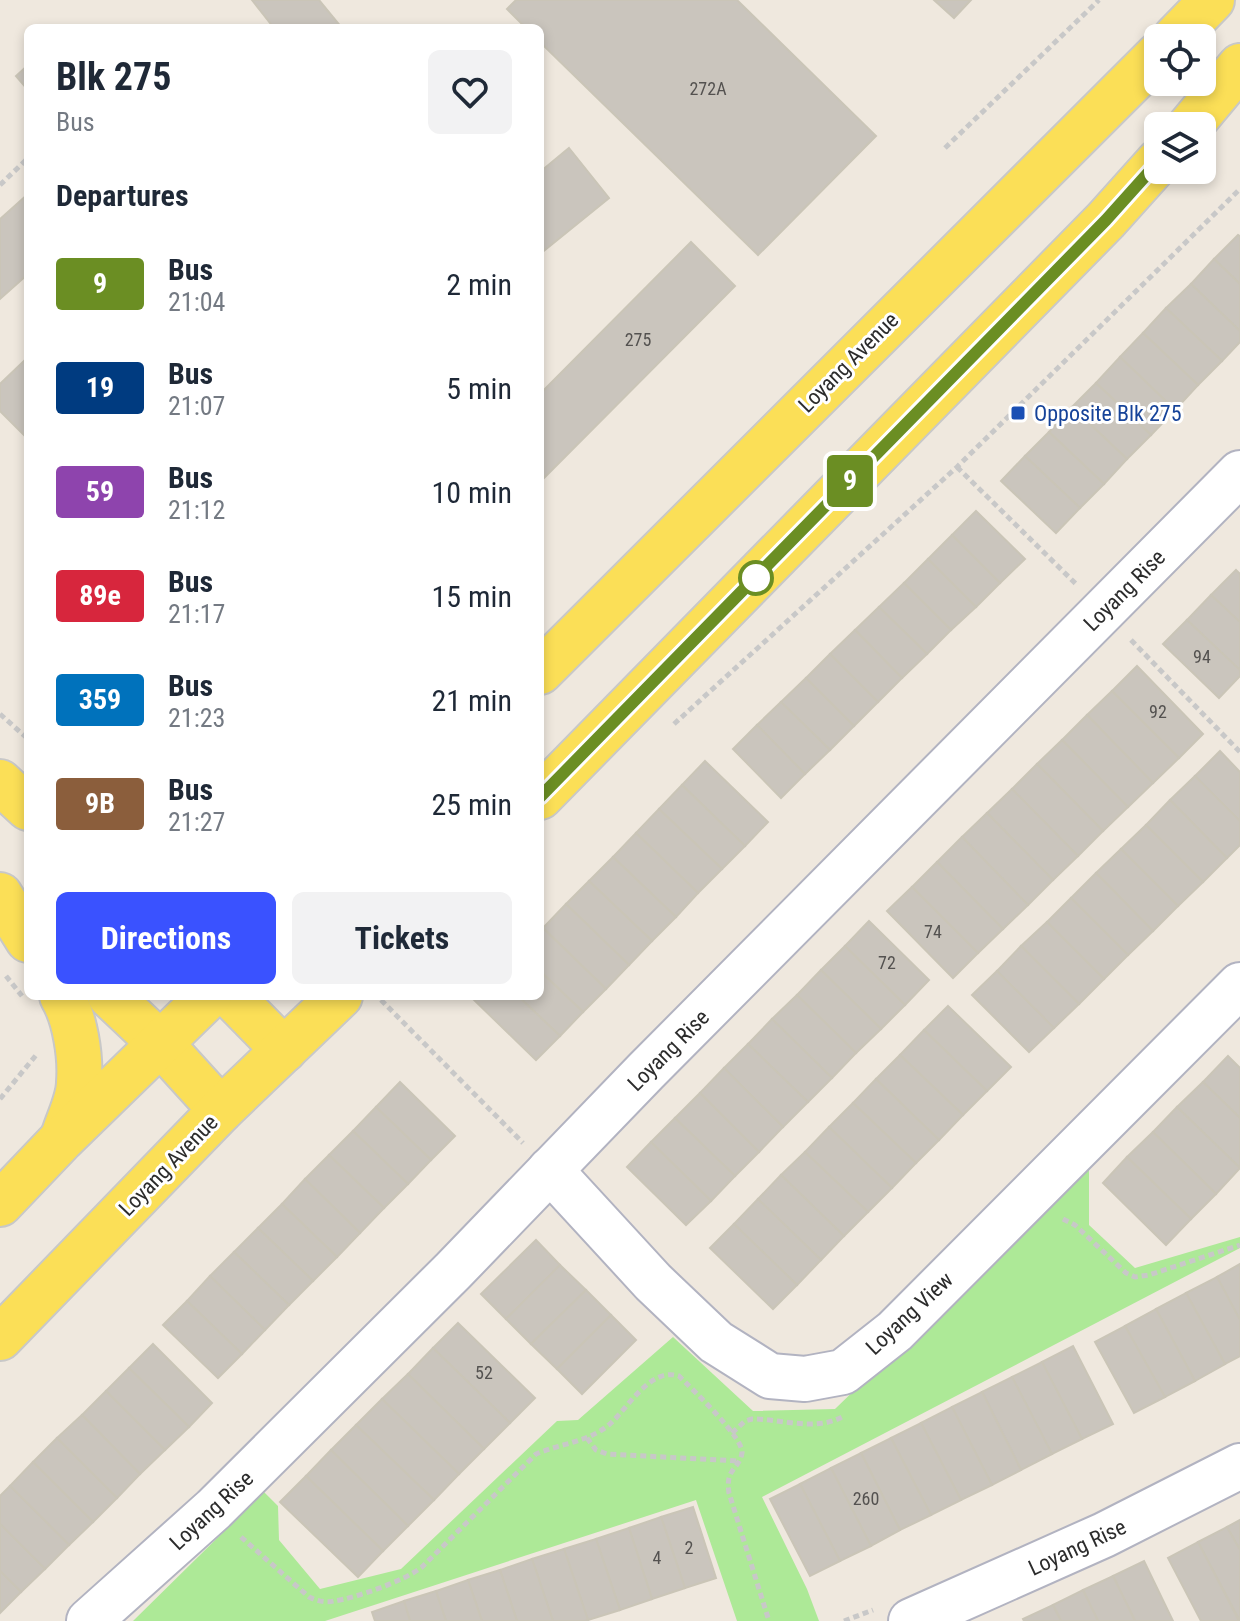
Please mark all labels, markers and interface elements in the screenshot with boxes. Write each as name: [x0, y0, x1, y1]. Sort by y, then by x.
map controls: [1144, 24, 1216, 184]
button: locate: [1144, 24, 1216, 96]
button: heart: [428, 50, 512, 134]
text: Blk 275: [56, 55, 171, 99]
house number: 272A: [689, 78, 727, 99]
text: Bus: [56, 107, 95, 137]
button: layers: [1144, 112, 1216, 184]
text: Departures: [56, 178, 189, 213]
text: Bus: [168, 252, 213, 287]
text: 9: [93, 267, 107, 300]
text: 2 min: [446, 267, 512, 302]
text: 21:04: [168, 287, 225, 317]
street label: Loyang Avenue: [793, 307, 903, 417]
house number: 275: [625, 329, 651, 350]
text: Bus: [168, 356, 213, 391]
text: 19: [86, 371, 114, 404]
text: 5 min: [446, 371, 512, 406]
text: 21:07: [168, 391, 225, 421]
place label: Opposite Blk 275: [1034, 401, 1182, 426]
marker: Opposite Blk 275: [1009, 404, 1027, 422]
line badge: 9: [824, 455, 876, 507]
text: Bus: [168, 460, 213, 495]
text: 9: [843, 464, 857, 497]
text: 59: [86, 475, 114, 508]
text: 10 min: [431, 475, 512, 510]
text: 21:12: [168, 495, 225, 525]
street label: Loyang Rise: [1079, 545, 1170, 636]
unlabelled marker: [739, 561, 773, 595]
text: Bus: [168, 564, 213, 599]
text: 89e: [79, 579, 121, 612]
text: 15 min: [431, 579, 512, 614]
text: 21:17: [168, 599, 225, 629]
house number: 94: [1193, 646, 1211, 667]
text: Bus: [168, 668, 213, 703]
text: 359: [79, 683, 121, 716]
text: 21 min: [431, 683, 512, 718]
house number: 92: [1149, 701, 1167, 722]
text: 21:23: [168, 703, 225, 733]
text: Bus: [168, 772, 213, 807]
text: 9B: [85, 787, 115, 820]
text: 25 min: [431, 787, 512, 822]
text: 21:27: [168, 807, 225, 837]
button: Directions: [56, 892, 276, 984]
button: Tickets: [292, 892, 512, 984]
house number: 74: [924, 921, 942, 942]
house number: 72: [878, 952, 896, 973]
street label: Loyang Rise: [623, 1005, 714, 1096]
street label: Loyang Avenue: [114, 1110, 223, 1221]
street label: Loyang View: [861, 1267, 958, 1360]
house number: 52: [475, 1362, 493, 1383]
street label: Loyang Rise: [165, 1466, 258, 1555]
house number: 260: [853, 1488, 879, 1509]
street label: Loyang Rise: [1025, 1514, 1130, 1581]
house number: 2: [685, 1537, 694, 1558]
house number: 4: [653, 1547, 662, 1568]

